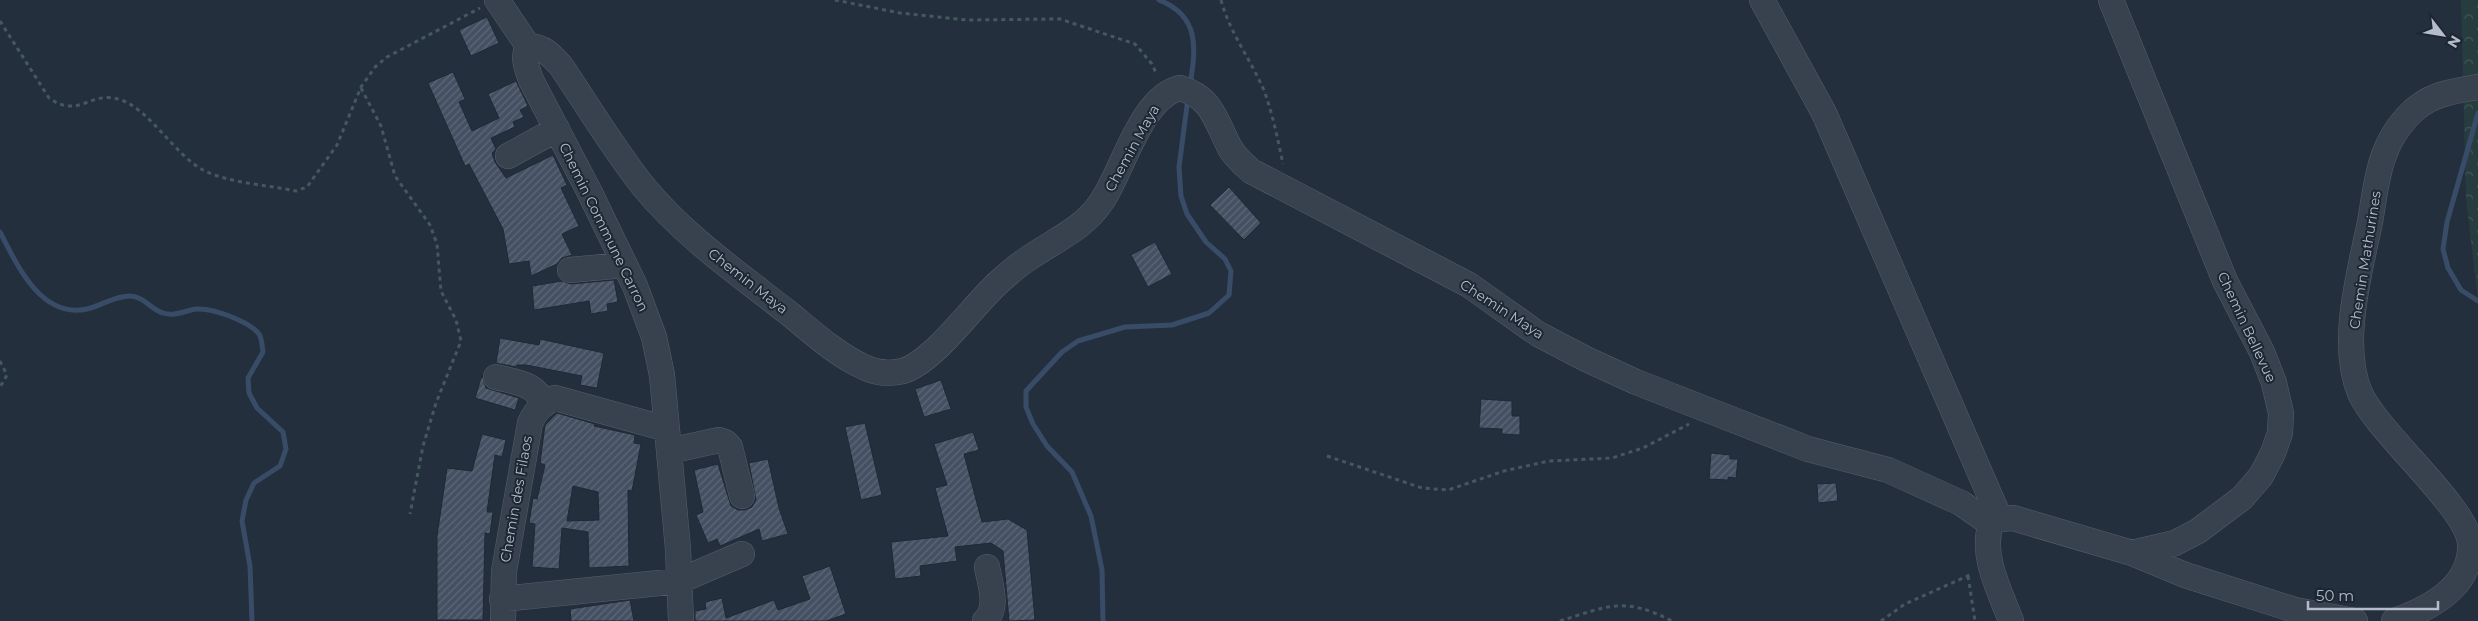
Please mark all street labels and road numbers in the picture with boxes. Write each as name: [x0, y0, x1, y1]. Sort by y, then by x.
street label: Chemin Maya: [1101, 101, 1163, 195]
street label: Chemin Commune Carron: [555, 139, 653, 315]
street label: Chemin Mathurines: [2345, 189, 2385, 330]
street label: Chemin Maya: [704, 244, 792, 318]
street label: Chemin Bellevue: [2214, 269, 2280, 385]
street label: Chemin Maya: [1457, 275, 1547, 343]
street label: Chemin des Filaos: [496, 434, 536, 564]

